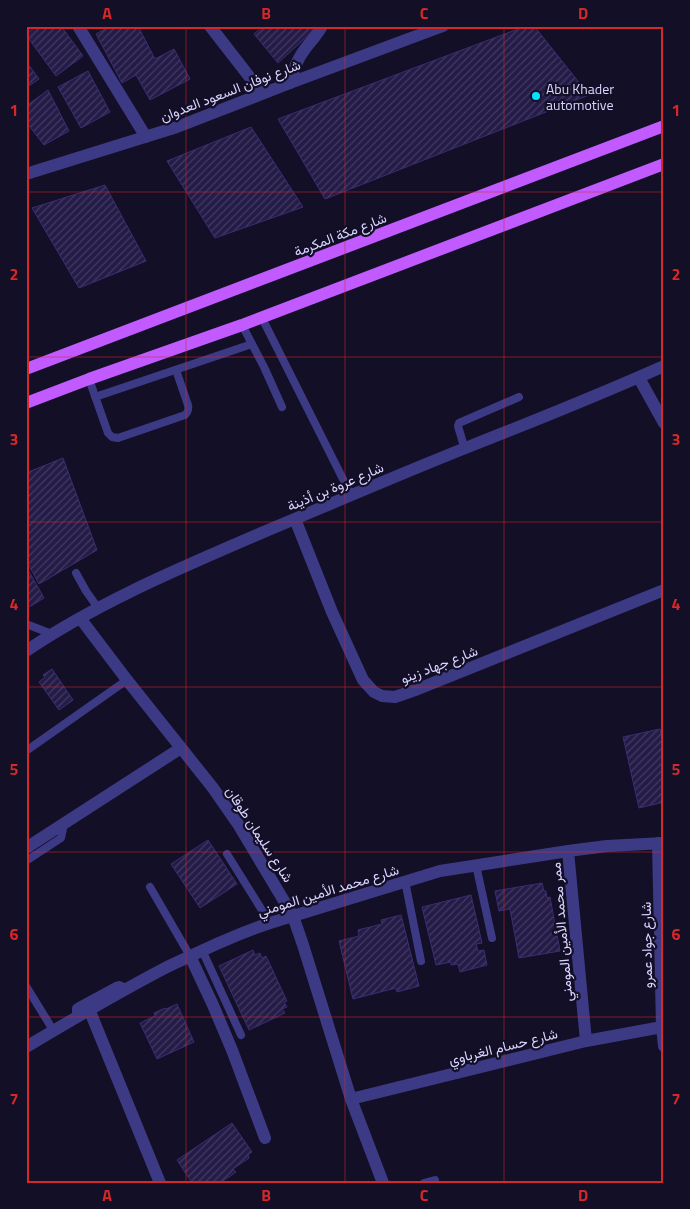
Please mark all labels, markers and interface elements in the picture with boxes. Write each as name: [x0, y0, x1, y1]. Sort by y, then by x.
text: A: [102, 1, 112, 25]
text: B: [261, 1, 271, 25]
text: C: [420, 1, 429, 25]
text: D: [578, 1, 588, 25]
street label: شارع نوفان السعود العدوان: [157, 54, 304, 127]
place label: Abu Khader automotive: [546, 78, 614, 115]
marker: Abu Khader automotive: [530, 90, 542, 102]
text: 1: [10, 98, 18, 122]
text: 1: [672, 98, 680, 122]
street label: شارع مكة المكرمة: [291, 207, 390, 262]
text: 2: [10, 262, 18, 286]
text: 2: [672, 262, 680, 286]
text: 3: [10, 427, 18, 451]
text: 3: [672, 427, 680, 451]
street label: شارع عروة بن أذينة: [283, 456, 387, 517]
text: 4: [10, 592, 19, 616]
text: 4: [672, 592, 681, 616]
street label: شارع جهاد زينو: [397, 640, 481, 689]
text: 5: [10, 757, 19, 781]
text: 5: [672, 757, 681, 781]
street label: شارع سليمان طوقان: [220, 782, 299, 887]
street label: شارع محمد الأمين المومني: [255, 858, 402, 923]
street label: ممر محمد الأمين المومني: [544, 861, 580, 1003]
street label: شارع جواد عمرو: [635, 901, 658, 988]
text: 6: [10, 922, 19, 946]
text: 6: [672, 922, 681, 946]
street label: شارع حسام الغرباوي: [446, 1022, 560, 1072]
text: 7: [10, 1087, 18, 1111]
text: 7: [672, 1087, 680, 1111]
text: A: [102, 1183, 112, 1207]
text: B: [261, 1183, 271, 1207]
text: C: [420, 1183, 429, 1207]
text: D: [578, 1183, 588, 1207]

